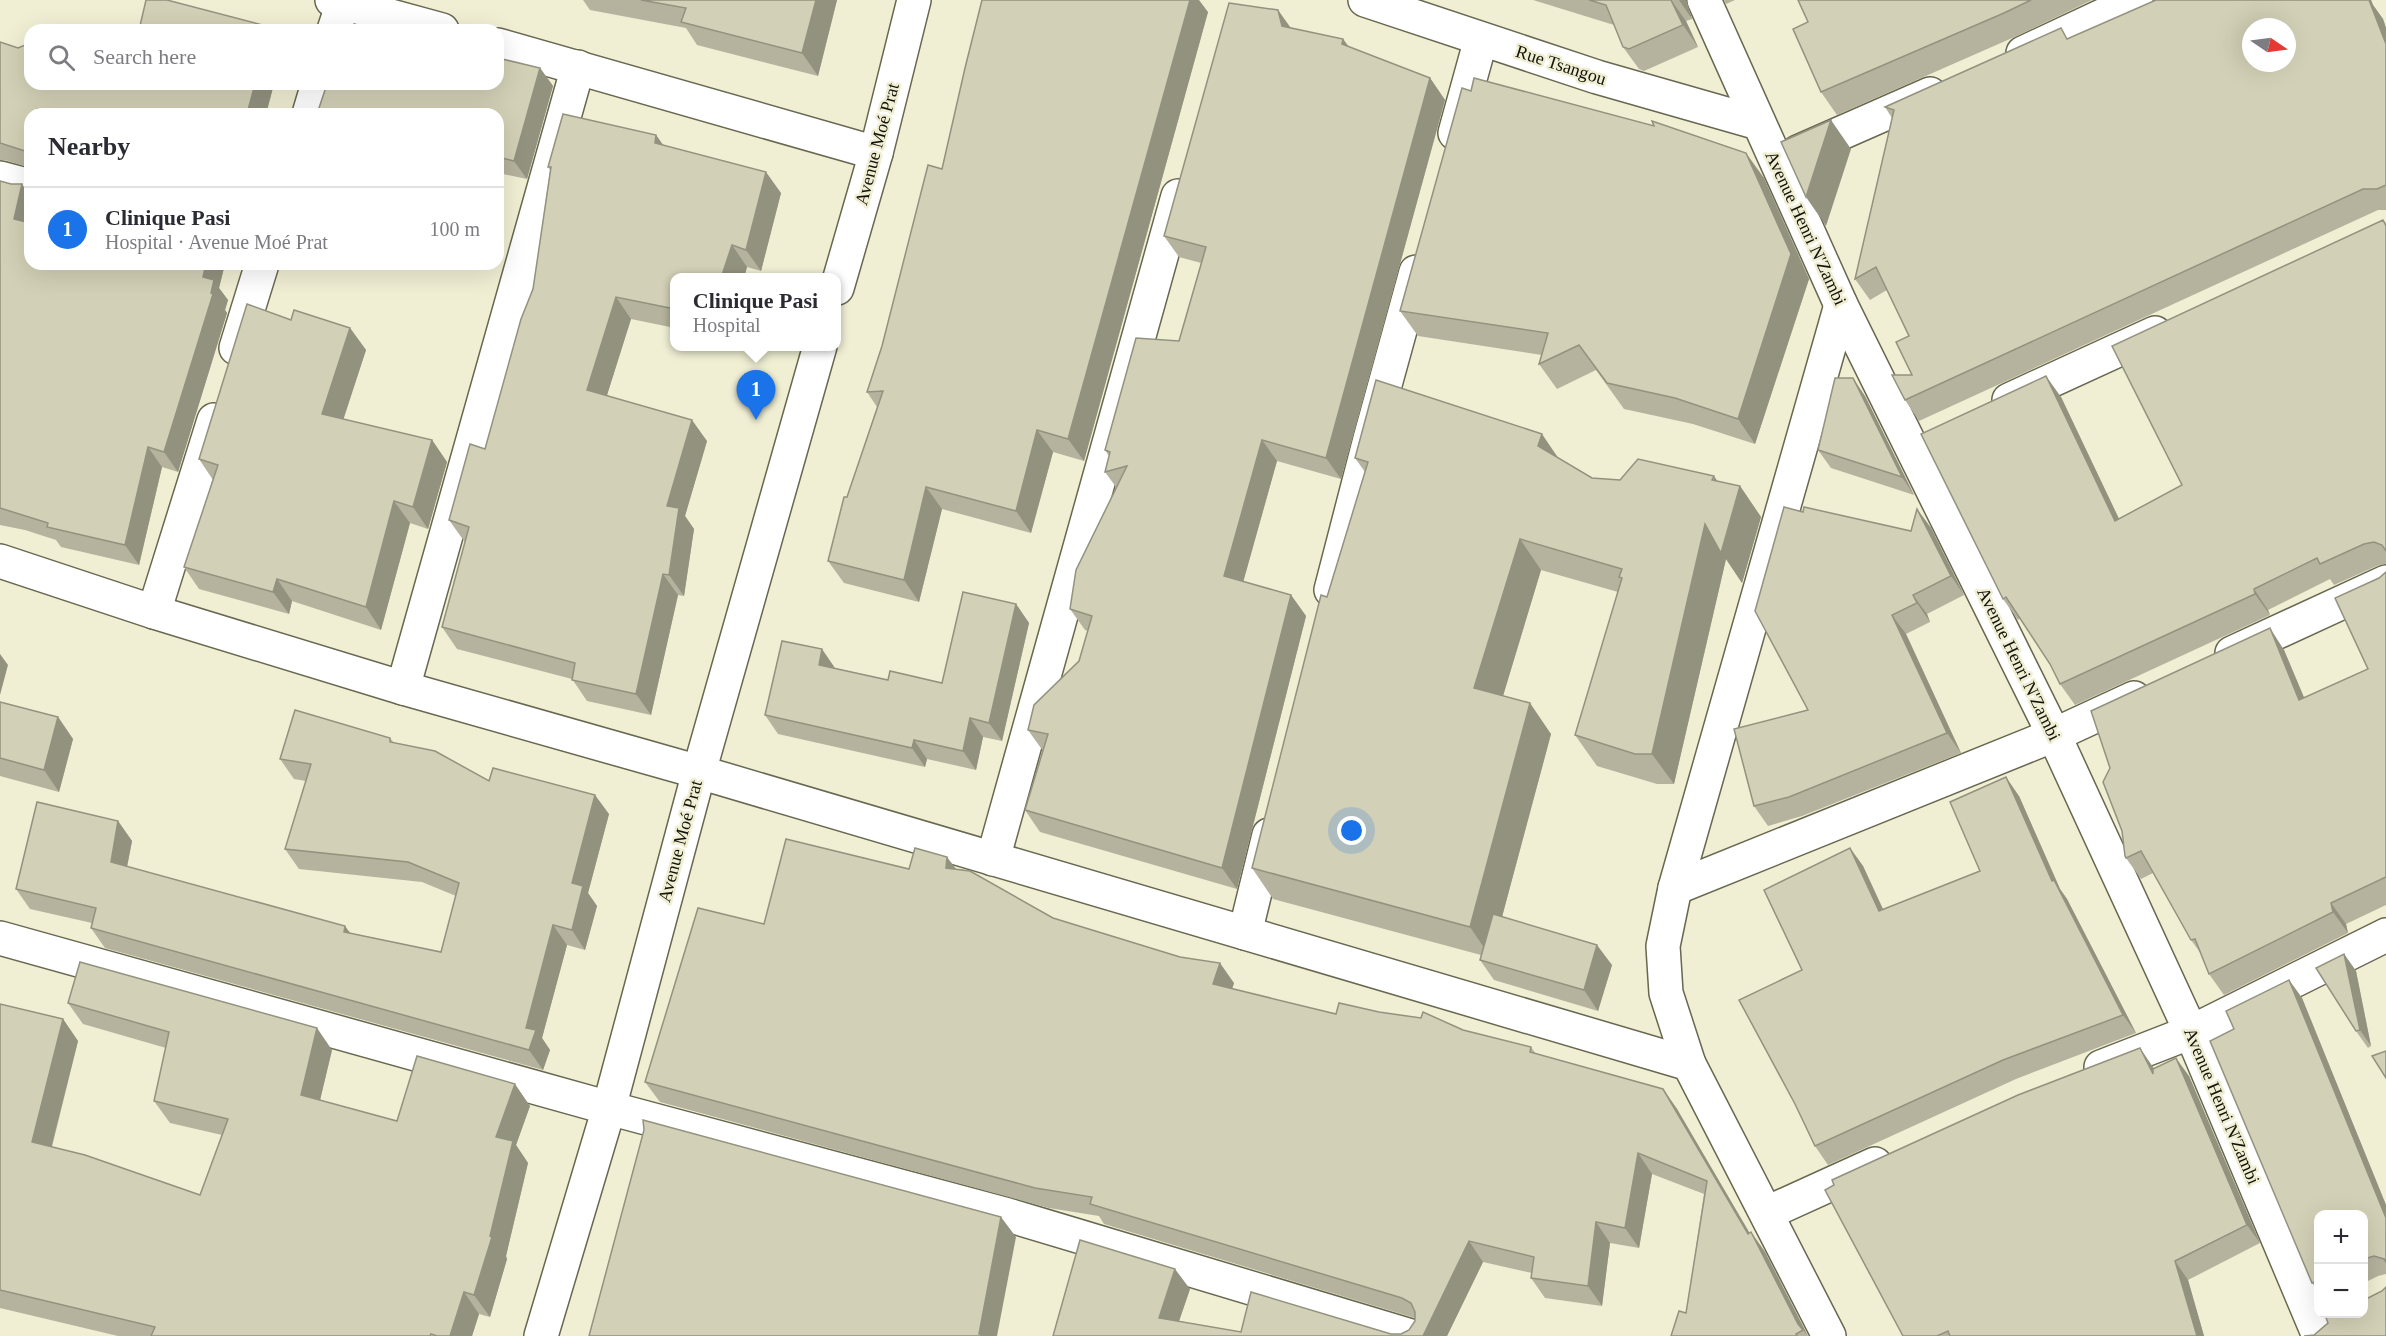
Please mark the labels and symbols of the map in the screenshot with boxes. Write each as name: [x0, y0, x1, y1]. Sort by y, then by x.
north arrow: [2242, 18, 2296, 72]
street label: Rue Tsangou: [1513, 41, 1609, 89]
street label: Avenue Moé Prat: [851, 81, 903, 207]
street label: Avenue Henri N'Zambi: [1761, 148, 1851, 308]
pin: 1: [736, 370, 776, 420]
street label: Avenue Henri N'Zambi: [1973, 584, 2065, 744]
street label: Avenue Moé Prat: [654, 778, 706, 904]
your location: [1337, 816, 1366, 845]
street label: Avenue Henri N'Zambi: [2180, 1025, 2264, 1187]

